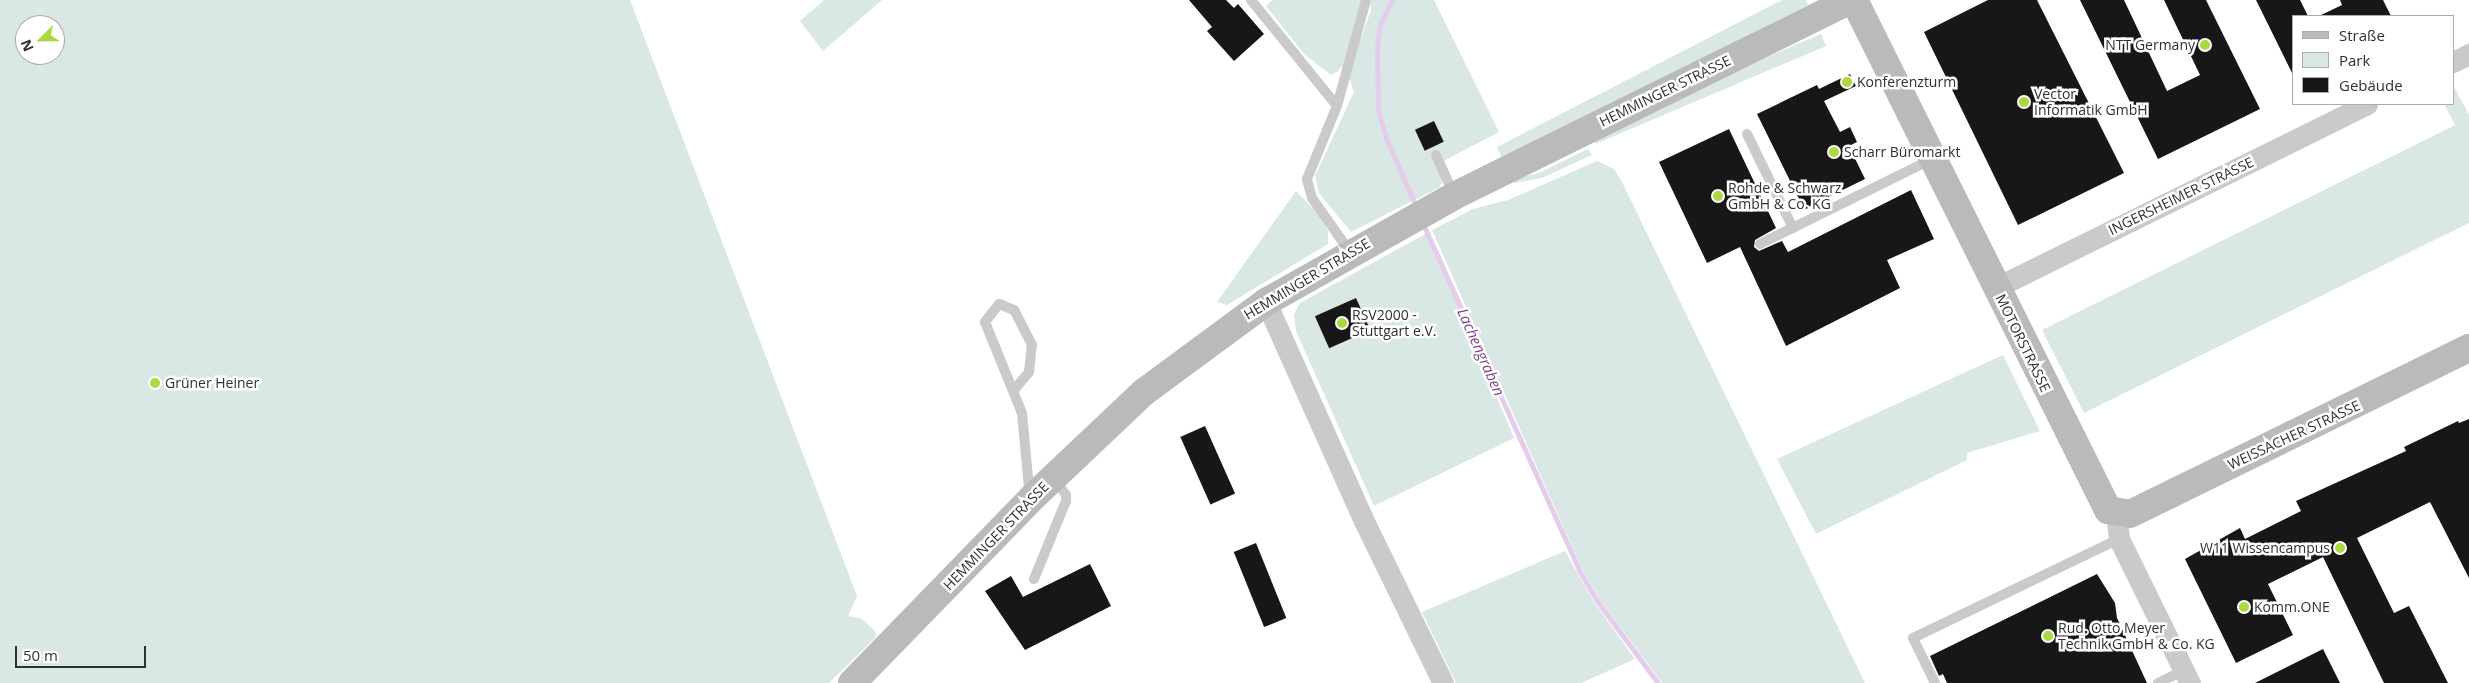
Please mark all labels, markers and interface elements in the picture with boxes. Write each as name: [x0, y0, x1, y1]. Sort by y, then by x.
north arrow: [15, 15, 65, 65]
legend: [2292, 15, 2454, 105]
text: Straße: [2339, 25, 2385, 45]
text: N: [16, 37, 38, 55]
place label: NTT Germany: [2105, 37, 2195, 53]
marker: NTT Germany: [2199, 39, 2211, 51]
text: Park: [2339, 50, 2370, 70]
street label: HEMMINGER STRASSE: [1597, 52, 1733, 130]
place label: Konferenzturm: [1857, 74, 1956, 90]
text: Gebäude: [2339, 75, 2403, 95]
marker: Konferenzturm: [1841, 76, 1853, 88]
place label: Vector Informatik GmbH: [2034, 86, 2148, 118]
marker: Vector Informatik GmbH: [2018, 96, 2030, 108]
place label: Scharr Büromarkt: [1844, 144, 1960, 160]
marker: Scharr Büromarkt: [1828, 146, 1840, 158]
street label: INGERSHEIMER STRASSE: [2106, 154, 2256, 238]
place label: Rohde & Schwarz GmbH & Co. KG: [1728, 180, 1841, 212]
marker: Rohde & Schwarz GmbH & Co. KG: [1712, 190, 1724, 202]
street label: HEMMINGER STRASSE: [1241, 235, 1373, 323]
street label: MOTORSTRASSE: [1992, 291, 2054, 395]
water label: Lachengraben: [1454, 305, 1508, 399]
place label: RSV2000 - Stuttgart e.V.: [1352, 307, 1437, 340]
marker: RSV2000 - Stuttgart e.V.: [1336, 317, 1348, 329]
place label: Grüner Heiner: [165, 375, 259, 391]
marker: Grüner Heiner: [149, 377, 161, 389]
street label: WEISSACHER STRASSE: [2225, 397, 2363, 473]
street label: HEMMINGER STRASSE: [940, 478, 1052, 594]
place label: W11 Wissencampus: [2200, 540, 2330, 556]
marker: W11 Wissencampus: [2334, 542, 2346, 554]
place label: Komm.ONE: [2254, 599, 2330, 615]
marker: Komm.ONE: [2238, 601, 2250, 613]
place label: Rud. Otto Meyer Technik GmbH & Co. KG: [2058, 620, 2215, 652]
marker: Rud. Otto Meyer Technik GmbH & Co. KG: [2042, 630, 2054, 642]
scale bar: [18, 636, 149, 668]
text: 50 m: [23, 645, 58, 665]

